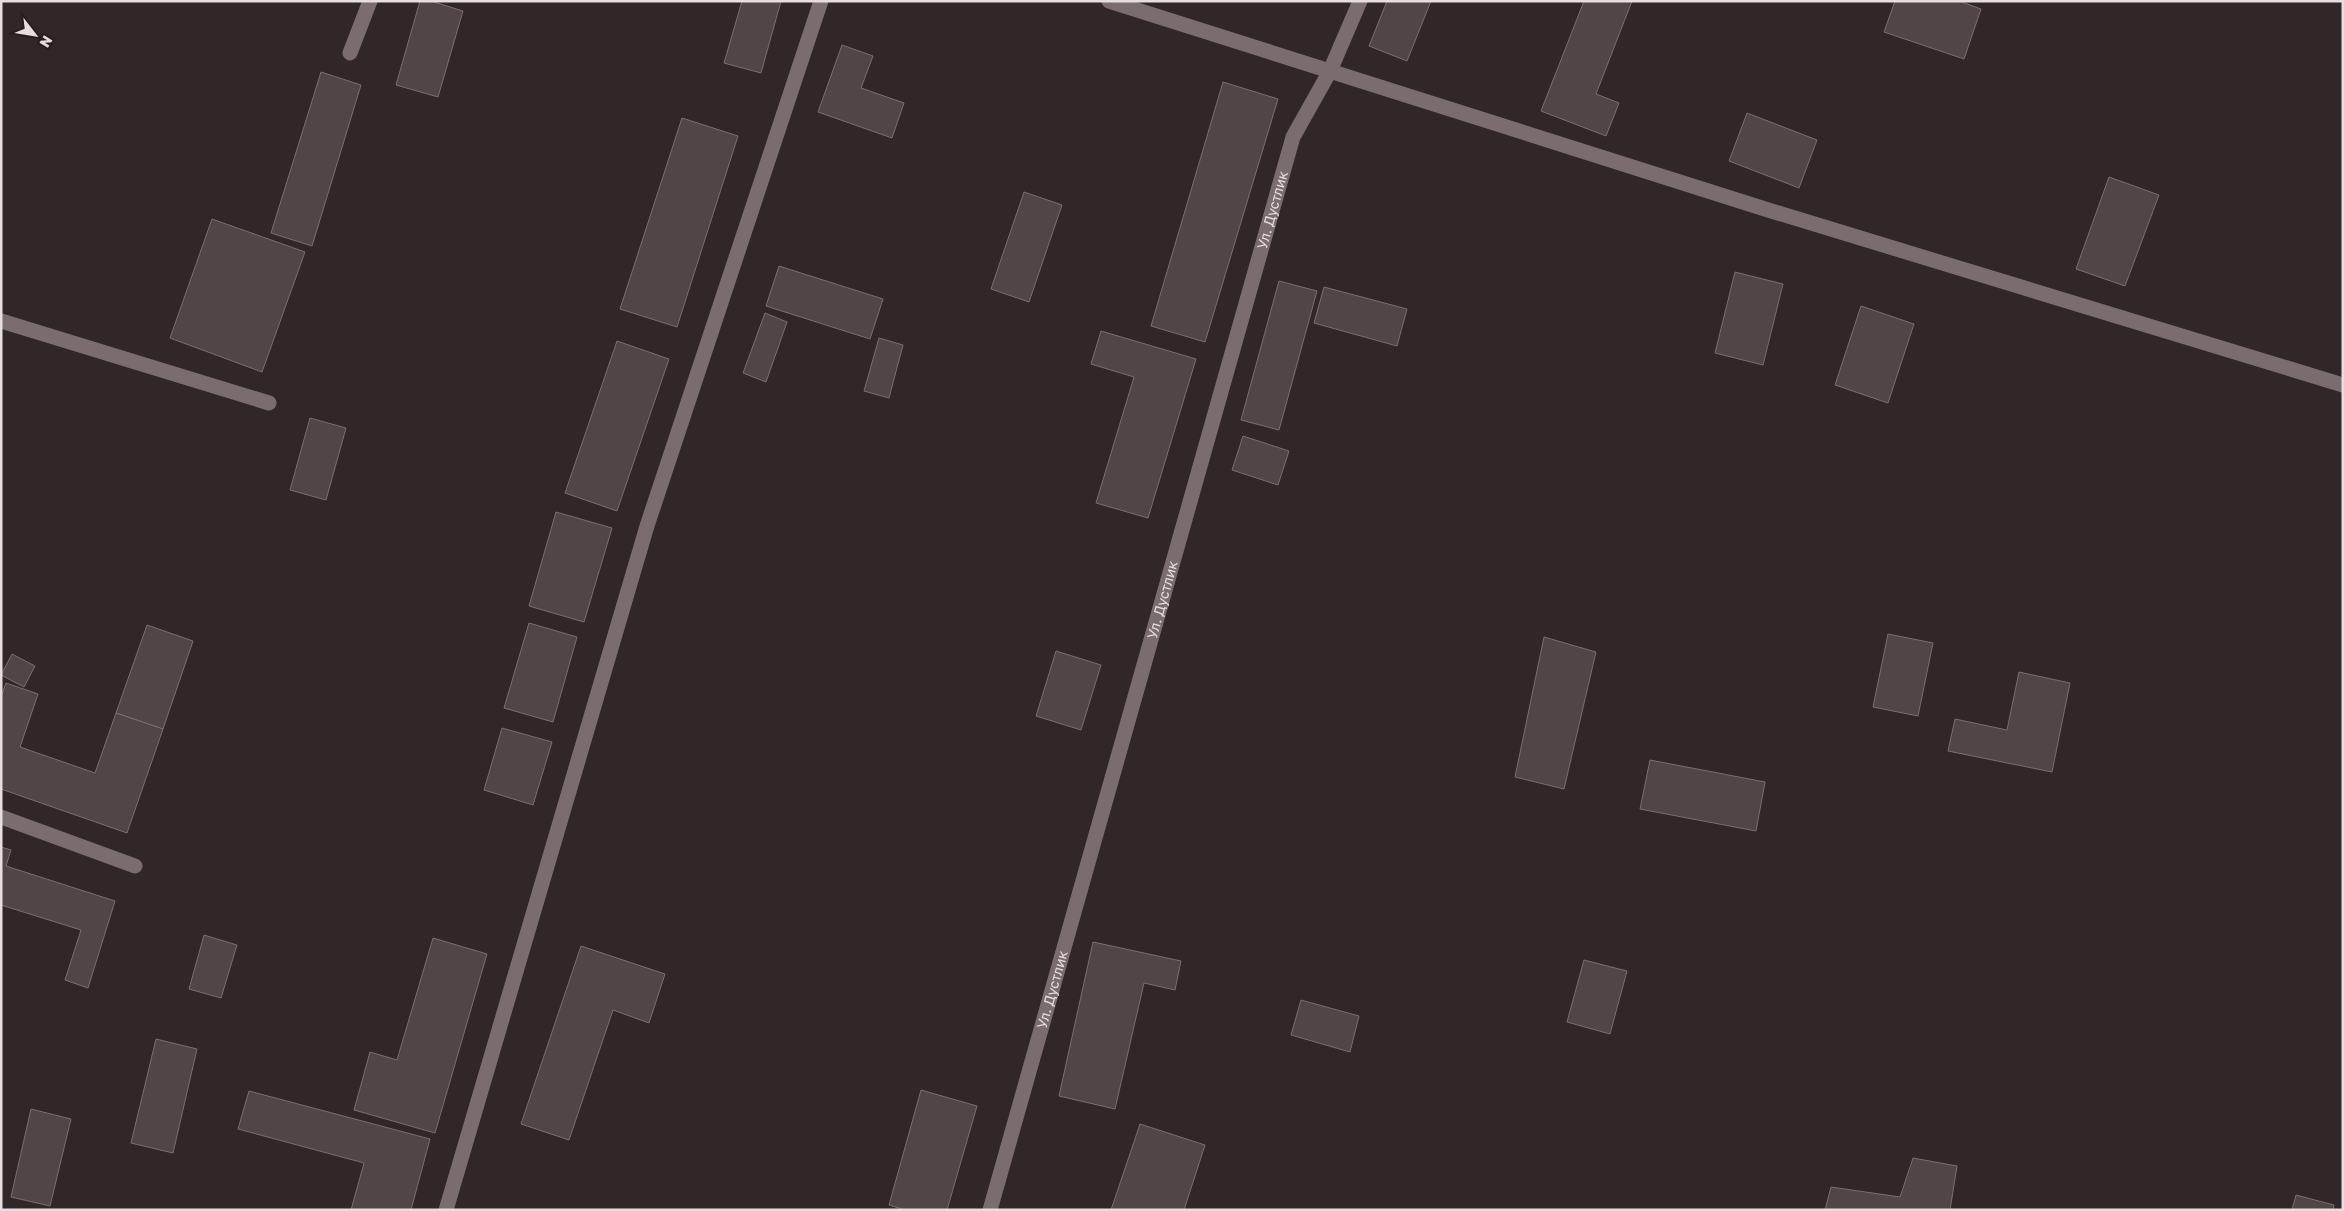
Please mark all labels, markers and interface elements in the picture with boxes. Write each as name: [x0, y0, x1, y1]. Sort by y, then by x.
north arrow: [10, 10, 60, 60]
text: N: [37, 33, 57, 51]
street label: Ул. Дустлик: [1253, 169, 1291, 251]
street label: Ул. Дустлик: [1143, 559, 1181, 641]
street label: Ул. Дустлик: [1033, 948, 1071, 1031]

